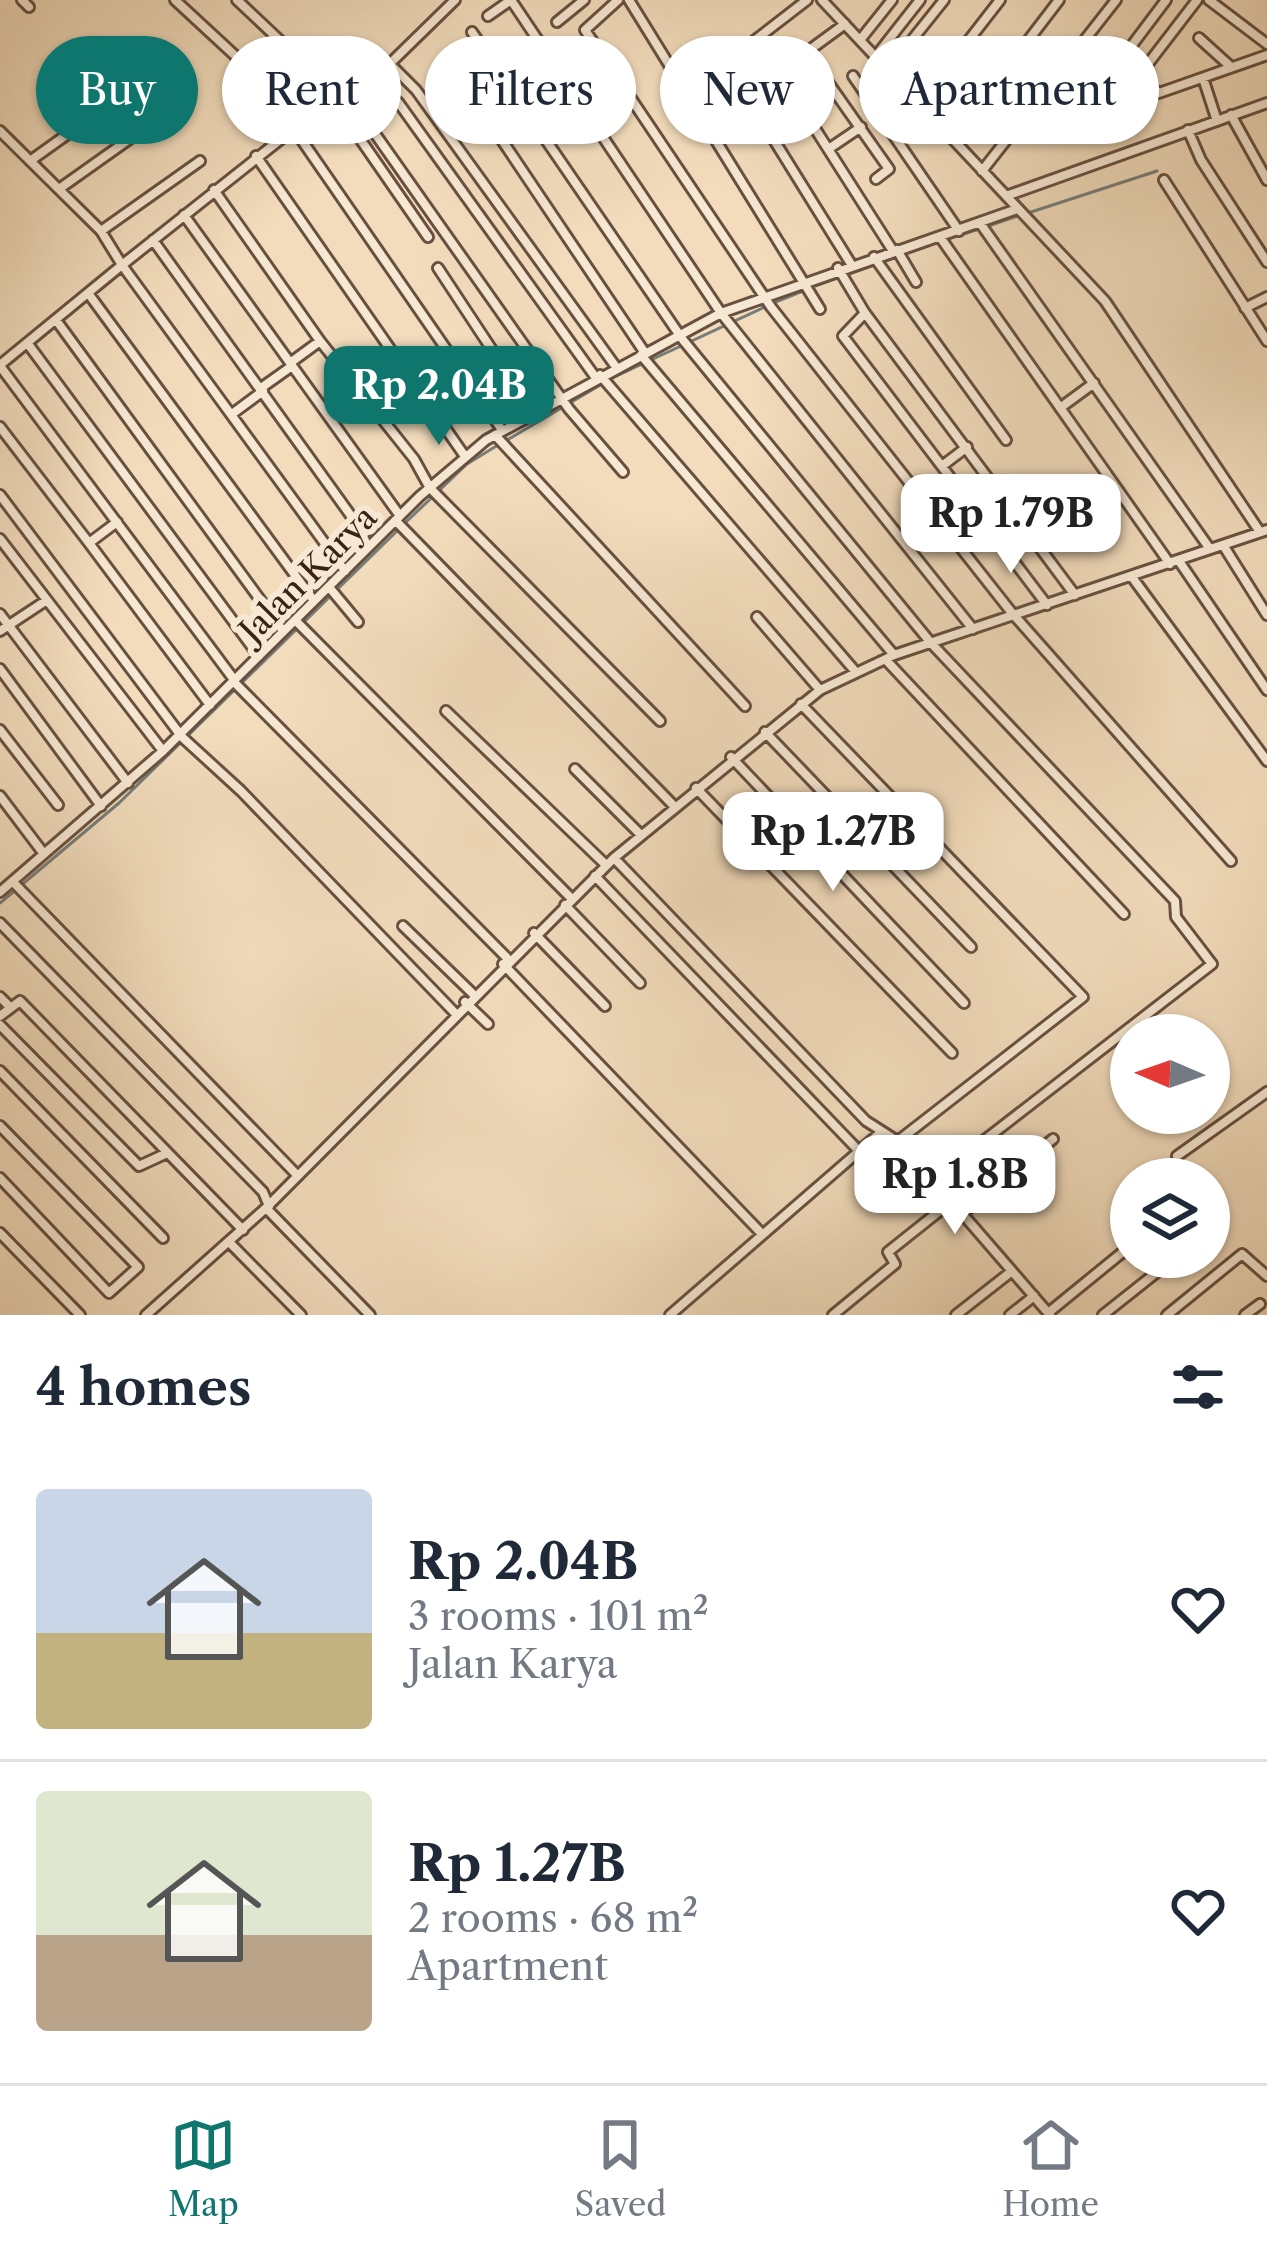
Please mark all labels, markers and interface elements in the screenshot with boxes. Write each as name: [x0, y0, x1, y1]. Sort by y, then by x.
chip: Buy: [36, 36, 198, 144]
chip: Rent: [222, 36, 401, 144]
chip: Filters: [425, 36, 636, 144]
chip: New: [660, 36, 835, 144]
chip: Apartment: [859, 36, 1159, 144]
pin: Rp 2.04B: [315, 346, 563, 448]
text: Rp 2.04B: [351, 361, 527, 409]
pin: Rp 1.79B: [887, 474, 1135, 576]
text: Rp 1.79B: [928, 489, 1094, 537]
street label: Jalan Karya: [227, 496, 386, 655]
pin: Rp 1.27B: [709, 792, 957, 894]
text: Rp 1.27B: [750, 807, 916, 855]
north arrow: [1110, 1014, 1230, 1134]
map controls: [1110, 1014, 1230, 1278]
pin: Rp 1.8B: [844, 1135, 1066, 1237]
text: Rp 1.8B: [881, 1150, 1029, 1198]
button: layers: [1110, 1158, 1230, 1278]
icon: filters: [1165, 1354, 1231, 1420]
text: 4 homes: [36, 1356, 251, 1418]
text: Rp 2.04B: [408, 1530, 638, 1592]
icon: home: [132, 1537, 276, 1681]
icon: heart: [1165, 1576, 1231, 1642]
text: 3 rooms · 101 m²: [408, 1592, 709, 1640]
text: Jalan Karya: [408, 1640, 617, 1688]
text: Rp 1.27B: [408, 1832, 626, 1894]
icon: home: [132, 1839, 276, 1983]
icon: heart: [1165, 1878, 1231, 1944]
text: 2 rooms · 68 m²: [408, 1894, 698, 1942]
text: Apartment: [408, 1942, 608, 1990]
tab: Map: [168, 2112, 239, 2225]
tab: Saved: [575, 2112, 666, 2225]
tab: Home: [1002, 2112, 1099, 2225]

